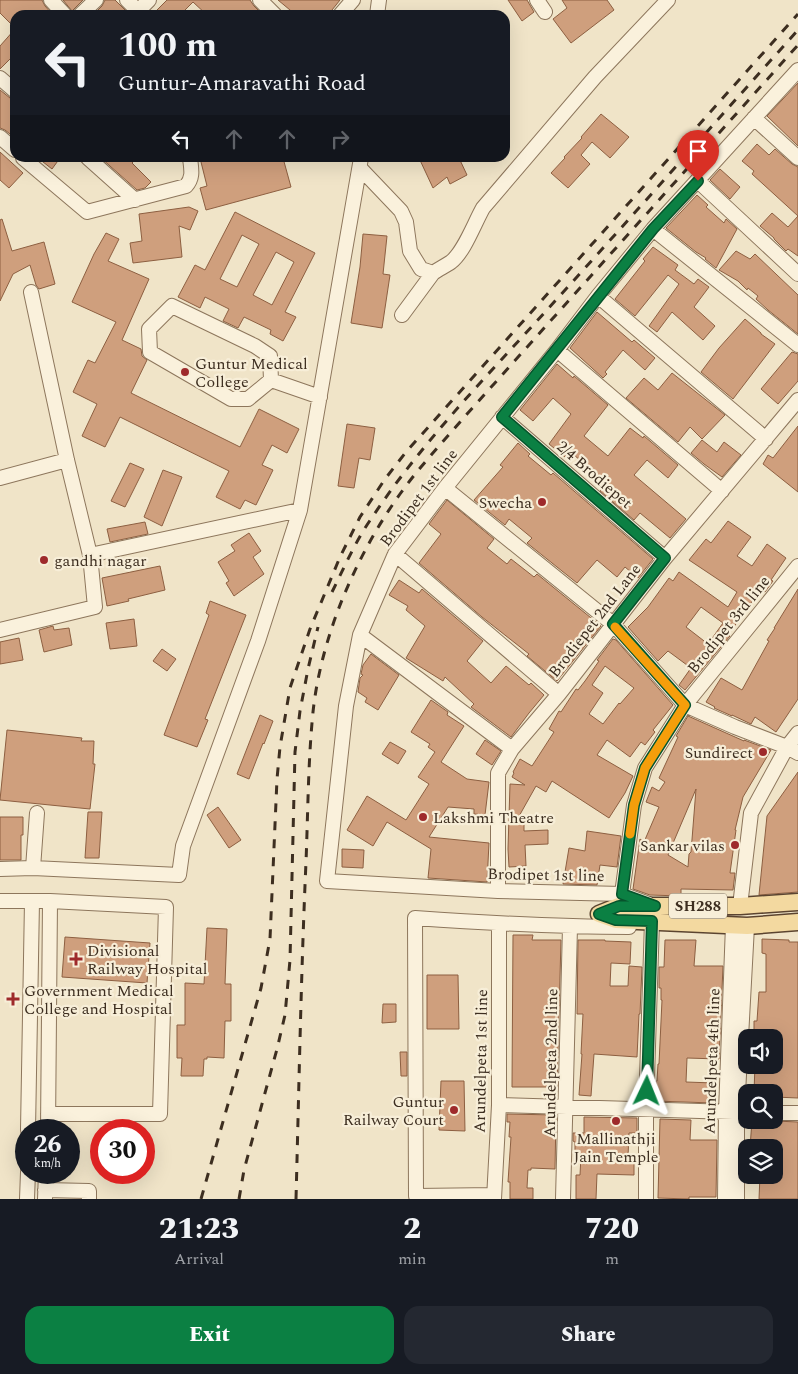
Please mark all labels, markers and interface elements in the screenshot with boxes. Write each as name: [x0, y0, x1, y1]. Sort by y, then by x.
text: 100 m: [118, 19, 217, 72]
icon: left: [35, 30, 100, 95]
text: Guntur-Amaravathi Road: [118, 67, 366, 100]
icon: left: [167, 125, 195, 153]
icon: ahead: [220, 125, 248, 153]
icon: ahead: [273, 125, 301, 153]
icon: right: [326, 125, 354, 153]
pin: [677, 130, 719, 181]
icon: arrive: [684, 137, 712, 165]
place label: Guntur Medical College: [195, 352, 308, 394]
marker: Guntur Medical College: [179, 366, 191, 378]
street label: 2/4 Brodiepet: [551, 435, 638, 515]
street label: Brodipet 1st line: [374, 444, 464, 552]
place label: Swecha: [479, 491, 532, 515]
marker: Swecha: [536, 496, 548, 508]
place label: gandhi nagar: [54, 549, 147, 573]
marker: gandhi nagar: [38, 554, 50, 566]
street label: Brodiepet 2nd Lane: [543, 558, 647, 683]
street label: Brodipet 3rd line: [682, 570, 776, 679]
place label: Sundirect: [685, 741, 753, 765]
marker: Sundirect: [757, 746, 769, 758]
place label: Lakshmi Theatre: [433, 806, 554, 830]
marker: Lakshmi Theatre: [417, 811, 429, 823]
place label: Sankar vilas: [640, 834, 725, 858]
marker: Sankar vilas: [729, 839, 741, 851]
street label: Brodipet 1st line: [487, 862, 605, 888]
road number: SH288: [669, 894, 727, 918]
place label: Divisional Railway Hospital: [87, 939, 207, 981]
marker: Divisional Railway Hospital: [69, 952, 83, 966]
place label: Government Medical College and Hospital: [24, 979, 174, 1021]
street label: Arundelpeta 2nd line: [538, 988, 564, 1138]
street label: Arundelpeta 4th line: [697, 988, 727, 1134]
street label: Arundelpeta 1st line: [468, 989, 494, 1133]
marker: Government Medical College and Hospital: [6, 992, 20, 1006]
map controls: [738, 1029, 783, 1184]
button: sound: [738, 1029, 783, 1074]
position arrow: [620, 1064, 672, 1116]
button: search: [738, 1084, 783, 1129]
place label: Guntur Railway Court: [343, 1090, 444, 1132]
marker: Guntur Railway Court: [448, 1104, 460, 1116]
marker: Mallinathji Jain Temple: [610, 1115, 622, 1127]
speed limit sign: 30: [90, 1119, 155, 1184]
text: 26: [33, 1126, 62, 1164]
place label: Mallinathji Jain Temple: [574, 1127, 658, 1169]
button: layers: [738, 1139, 783, 1184]
text: km/h: [34, 1154, 61, 1173]
text: 21:23: [159, 1206, 239, 1252]
text: 2: [403, 1206, 421, 1252]
text: 720: [585, 1206, 639, 1252]
text: Arrival: [174, 1247, 224, 1271]
text: min: [398, 1247, 426, 1271]
text: m: [605, 1247, 619, 1271]
button: Exit: [25, 1306, 394, 1364]
button: Share: [404, 1306, 773, 1364]

